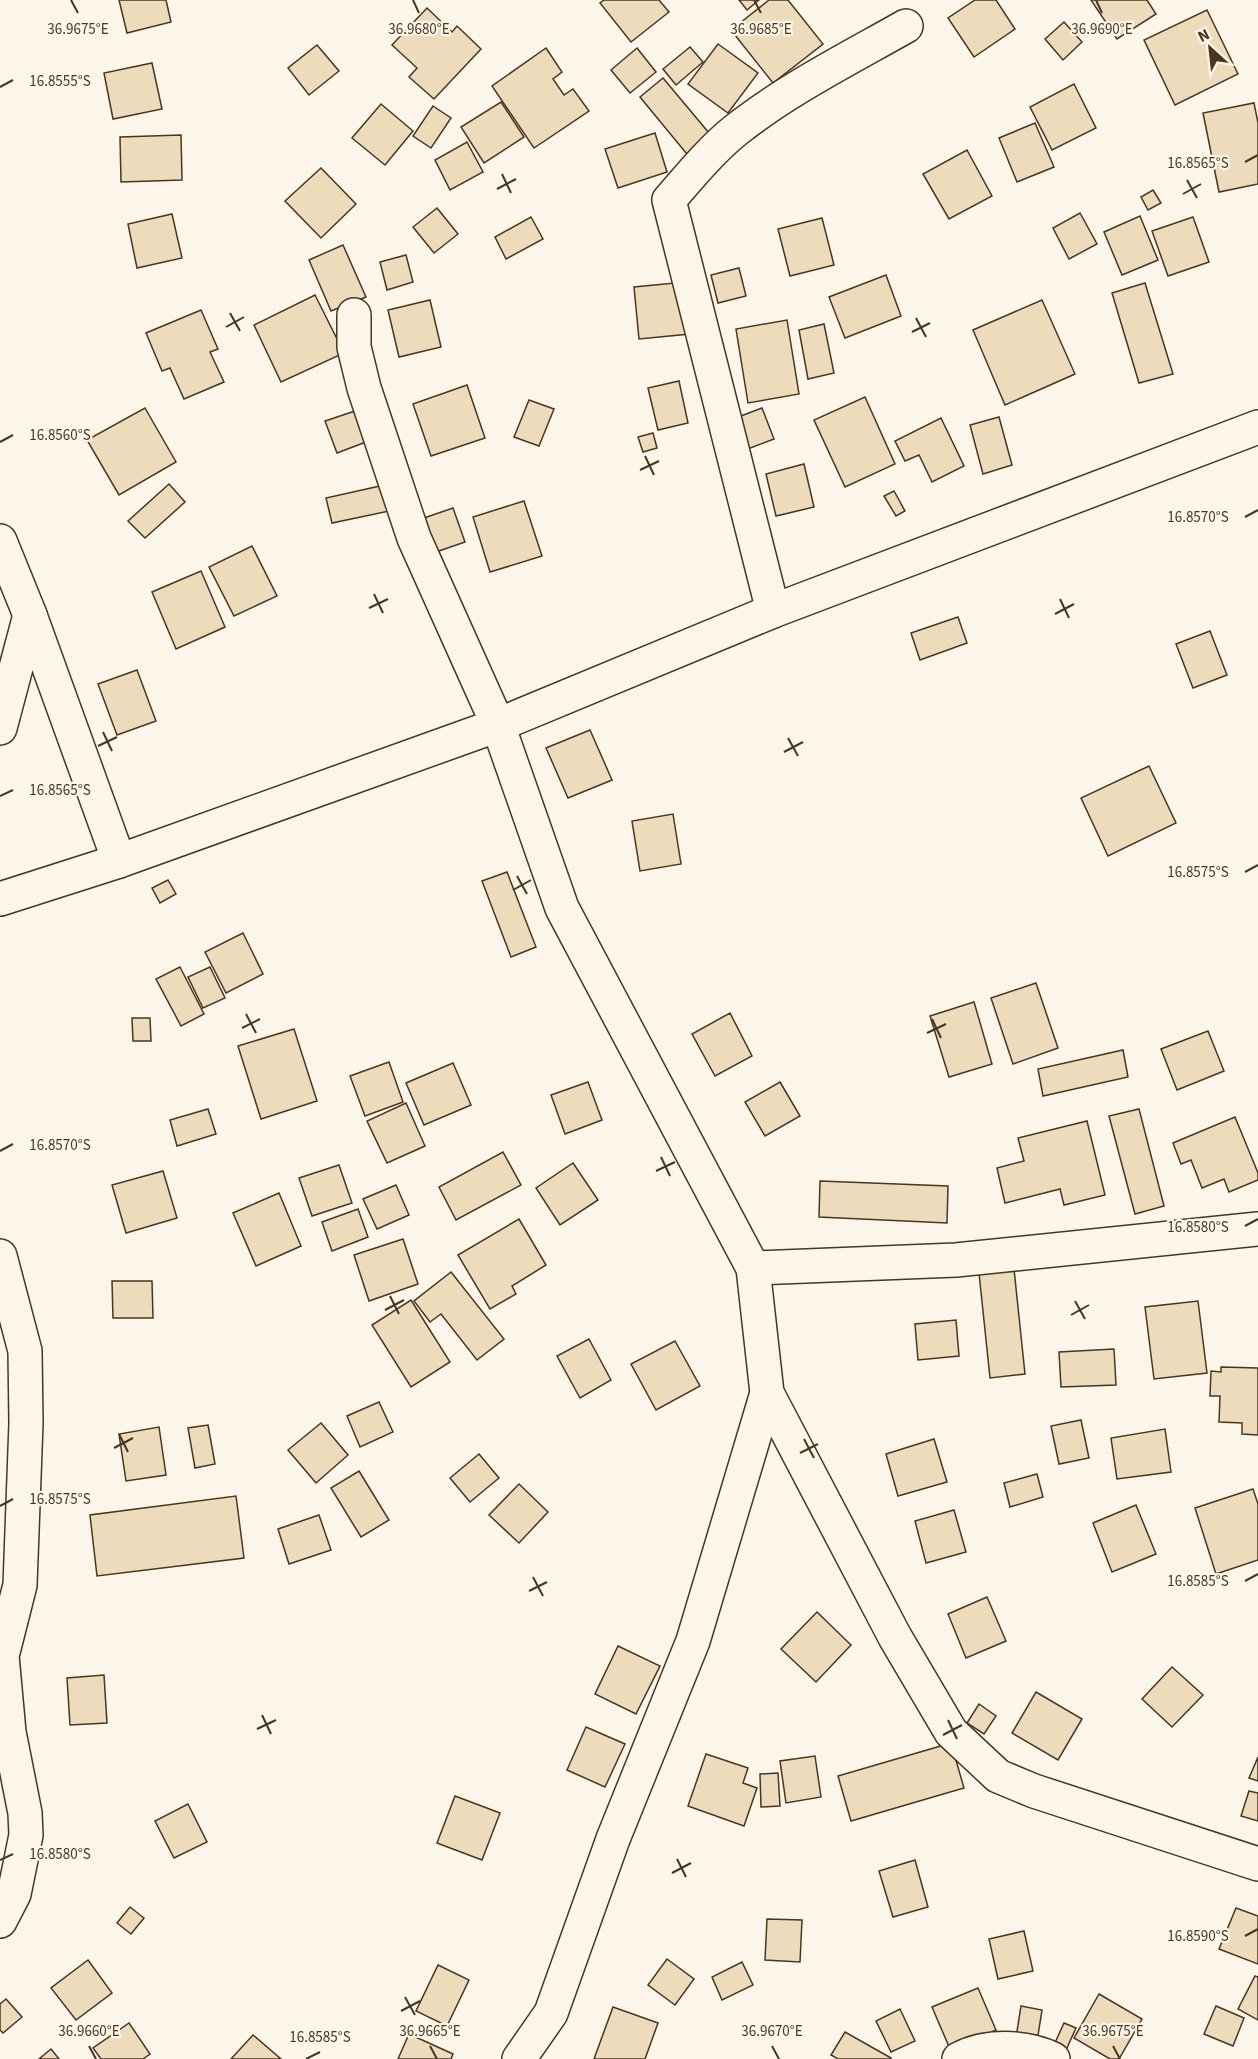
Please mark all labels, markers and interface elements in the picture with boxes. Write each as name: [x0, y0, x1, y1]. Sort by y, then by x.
north arrow: [1180, 18, 1240, 78]
text: 36.9675°E: [47, 19, 109, 40]
text: 36.9680°E: [388, 19, 450, 40]
text: 36.9685°E: [730, 19, 792, 40]
text: 36.9690°E: [1071, 19, 1133, 40]
text: N: [1194, 23, 1213, 48]
text: 16.8555°S: [29, 71, 91, 92]
text: 16.8565°S: [1167, 153, 1229, 174]
text: 16.8560°S: [29, 425, 91, 446]
text: 16.8570°S: [1167, 507, 1229, 528]
text: 16.8565°S: [29, 780, 91, 801]
text: 16.8575°S: [1167, 862, 1229, 883]
text: 16.8570°S: [29, 1135, 91, 1156]
text: 16.8580°S: [1167, 1217, 1229, 1238]
text: 16.8575°S: [29, 1489, 91, 1510]
text: 16.8585°S: [1167, 1571, 1229, 1592]
text: 16.8580°S: [29, 1844, 91, 1865]
text: 16.8590°S: [1167, 1926, 1229, 1947]
text: 36.9660°E: [58, 2021, 120, 2042]
text: 36.9665°E: [399, 2021, 461, 2042]
text: 36.9670°E: [741, 2021, 803, 2042]
text: 36.9675°E: [1082, 2021, 1144, 2042]
text: 16.8585°S: [289, 2027, 351, 2048]

